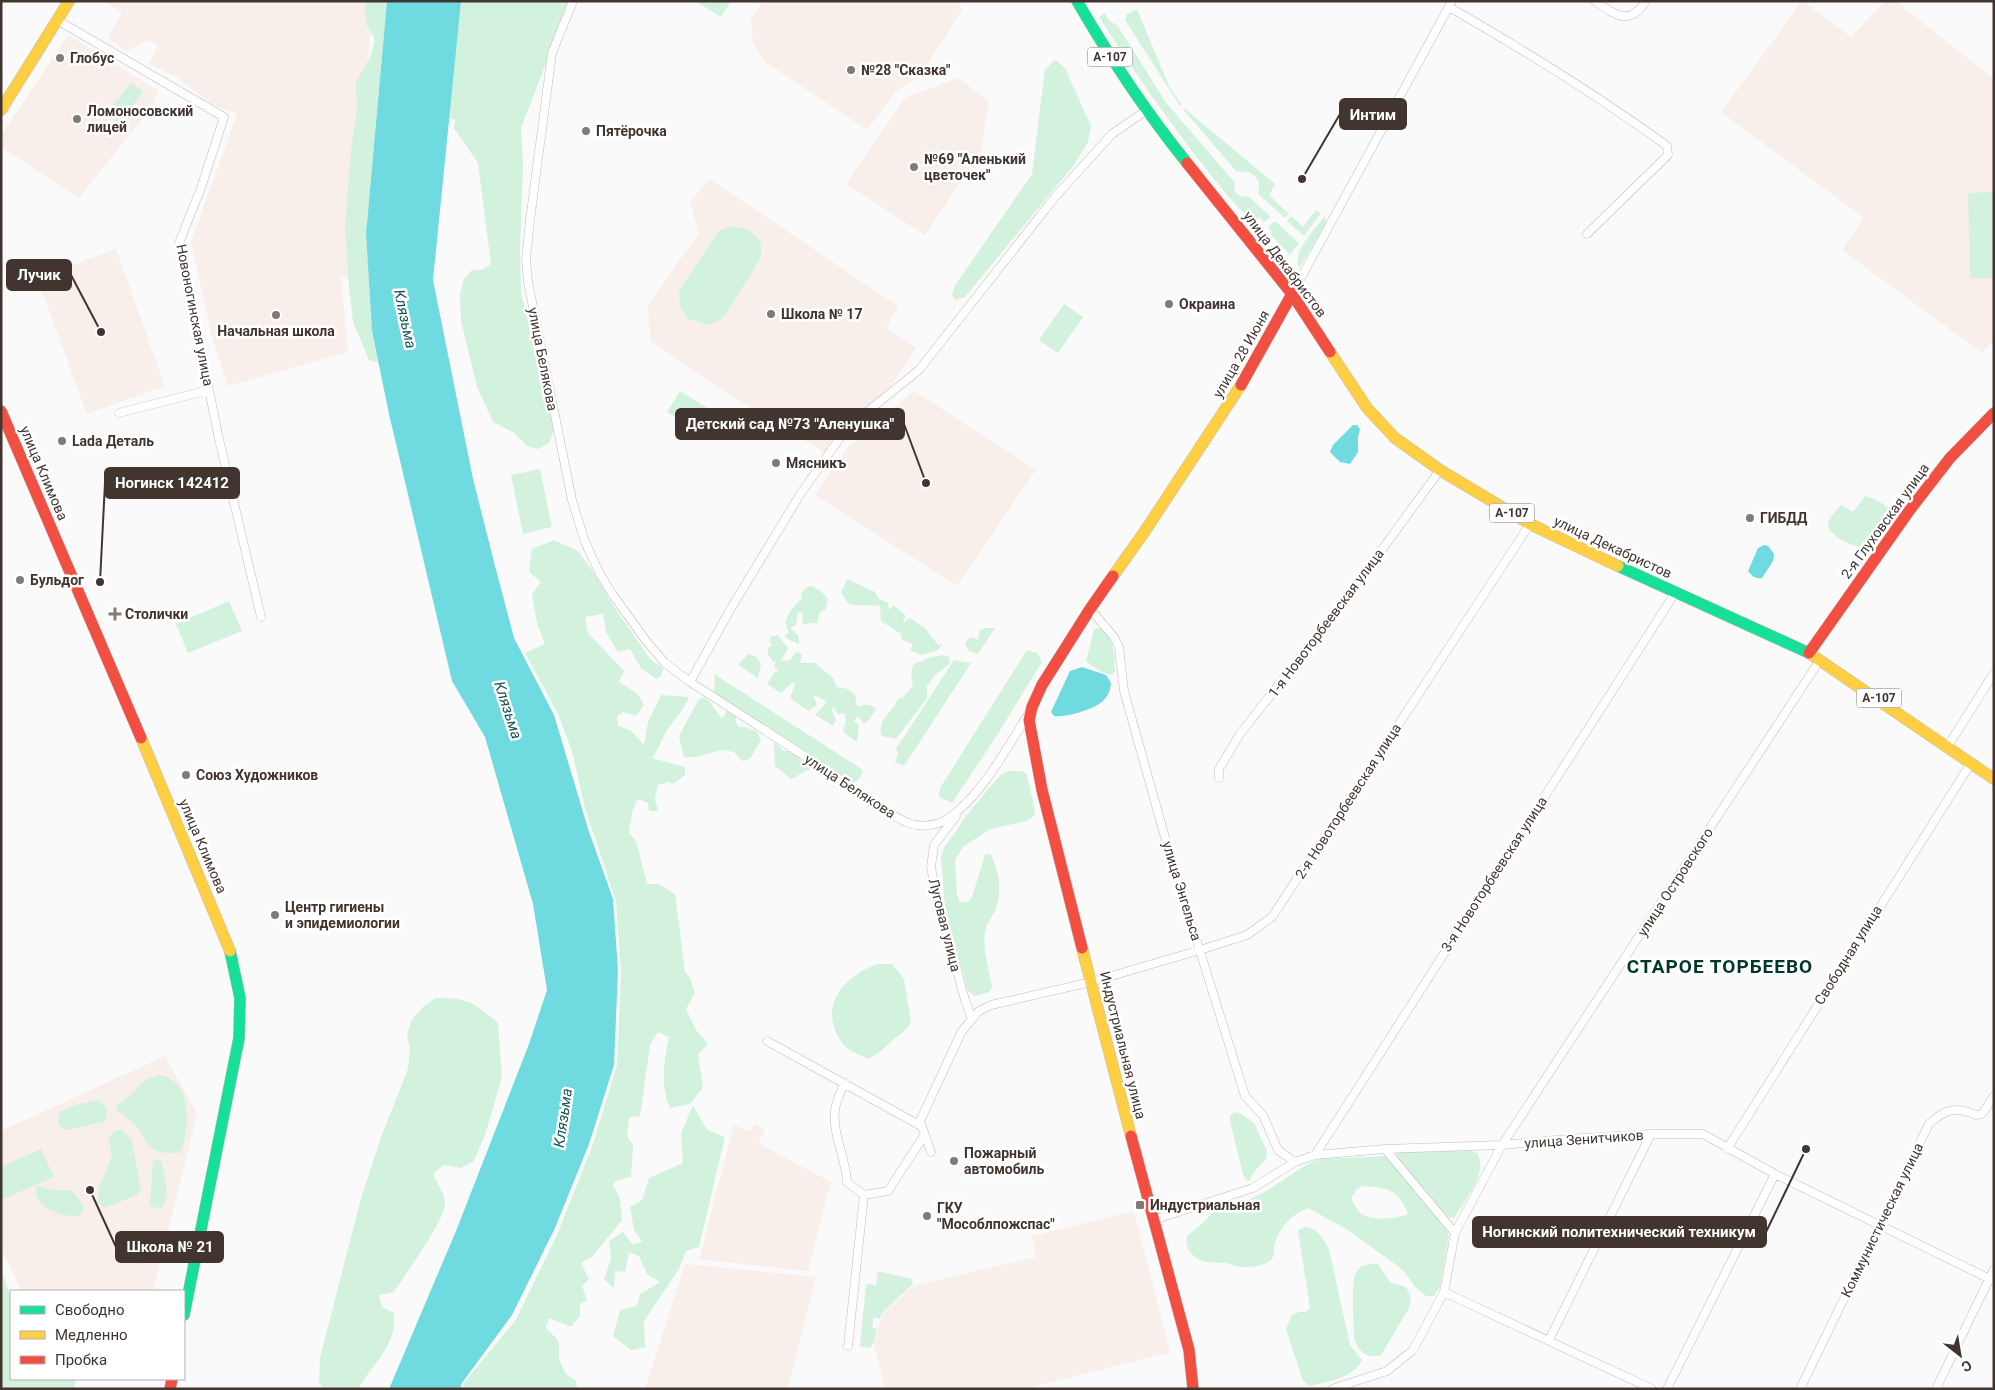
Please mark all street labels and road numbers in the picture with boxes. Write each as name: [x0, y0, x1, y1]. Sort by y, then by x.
road number: А-107: [1088, 48, 1132, 66]
street label: улица Декабристов: [1240, 208, 1330, 320]
street label: Новоногинская улица: [173, 243, 217, 387]
street label: улица Белякова: [525, 306, 561, 412]
street label: улица 28 Июня: [1209, 307, 1273, 401]
street label: улица Климова: [17, 423, 71, 523]
street label: 2-я Глуховская улица: [1838, 460, 1932, 582]
road number: А-107: [1490, 503, 1534, 522]
street label: улица Декабристов: [1551, 513, 1675, 581]
street label: 1-я Новоторбеевская улица: [1265, 546, 1387, 700]
road number: А-107: [1856, 688, 1902, 708]
street label: 2-я Новоторбеевская улица: [1292, 720, 1404, 882]
street label: улица Белякова: [802, 751, 898, 821]
street label: 3-я Новоторбеевская улица: [1438, 793, 1550, 955]
street label: улица Климова: [176, 796, 230, 896]
street label: улица Островского: [1634, 825, 1716, 939]
street label: улица Энгельса: [1159, 839, 1205, 943]
street label: Луговая улица: [926, 877, 964, 973]
street label: Свободная улица: [1811, 902, 1885, 1008]
street label: Индустриальная улица: [1097, 969, 1149, 1121]
street label: улица Зенитчиков: [1524, 1127, 1644, 1151]
street label: Коммунистическая улица: [1838, 1140, 1926, 1300]

